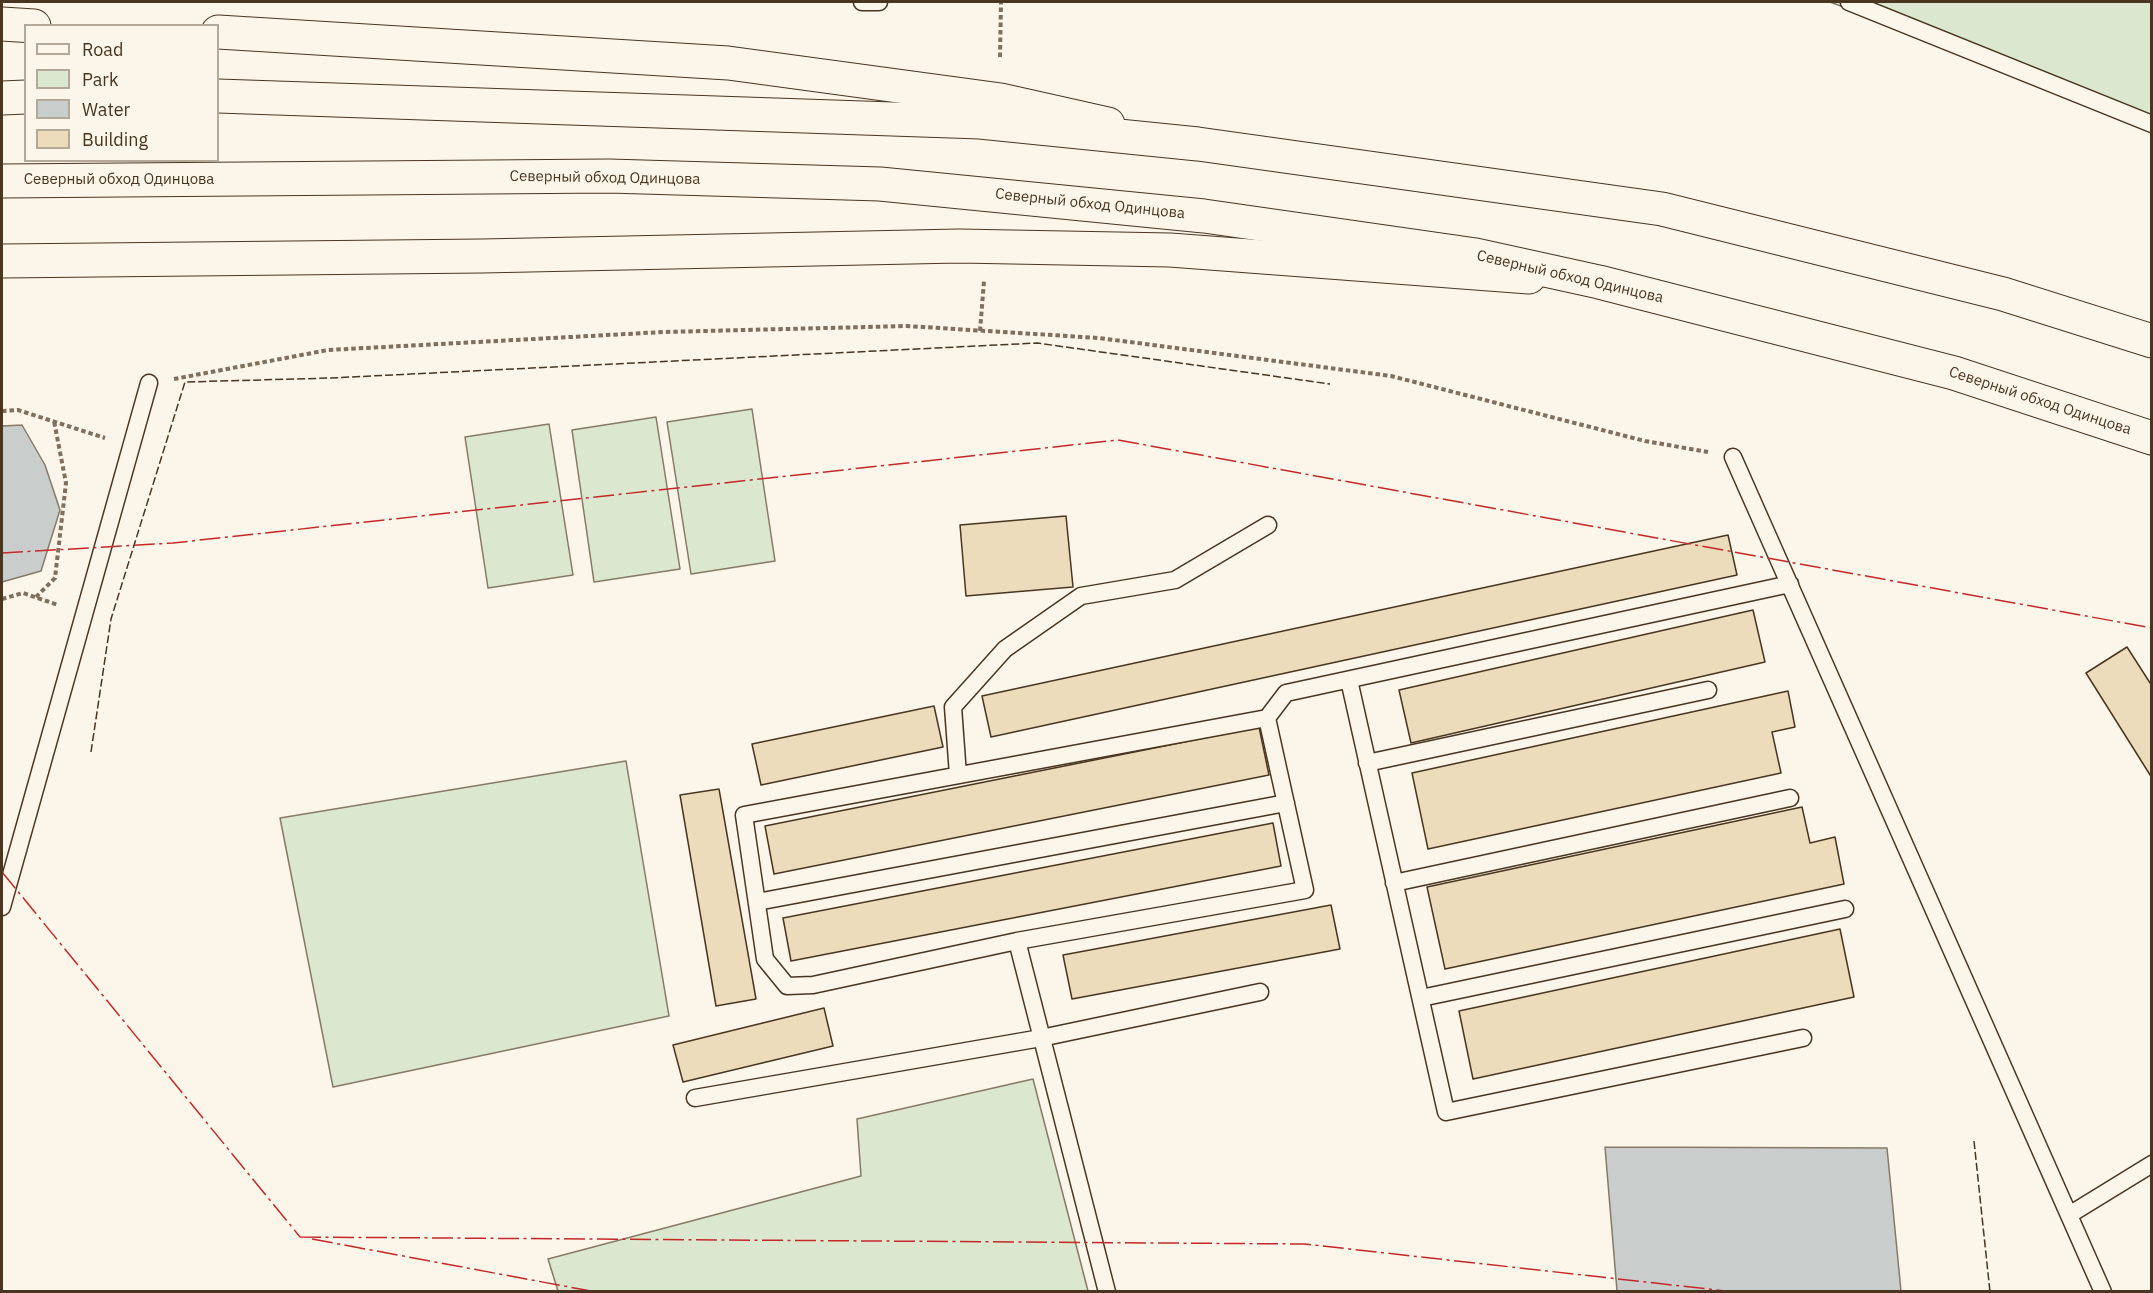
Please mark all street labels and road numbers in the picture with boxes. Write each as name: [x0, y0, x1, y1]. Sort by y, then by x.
street label: Северный обход Одинцова: [510, 167, 700, 189]
street label: Северный обход Одинцова: [24, 171, 214, 189]
street label: Северный обход Одинцова: [994, 185, 1186, 223]
street label: Северный обход Одинцова: [1475, 247, 1665, 307]
street label: Северный обход Одинцова: [1947, 363, 2133, 439]

